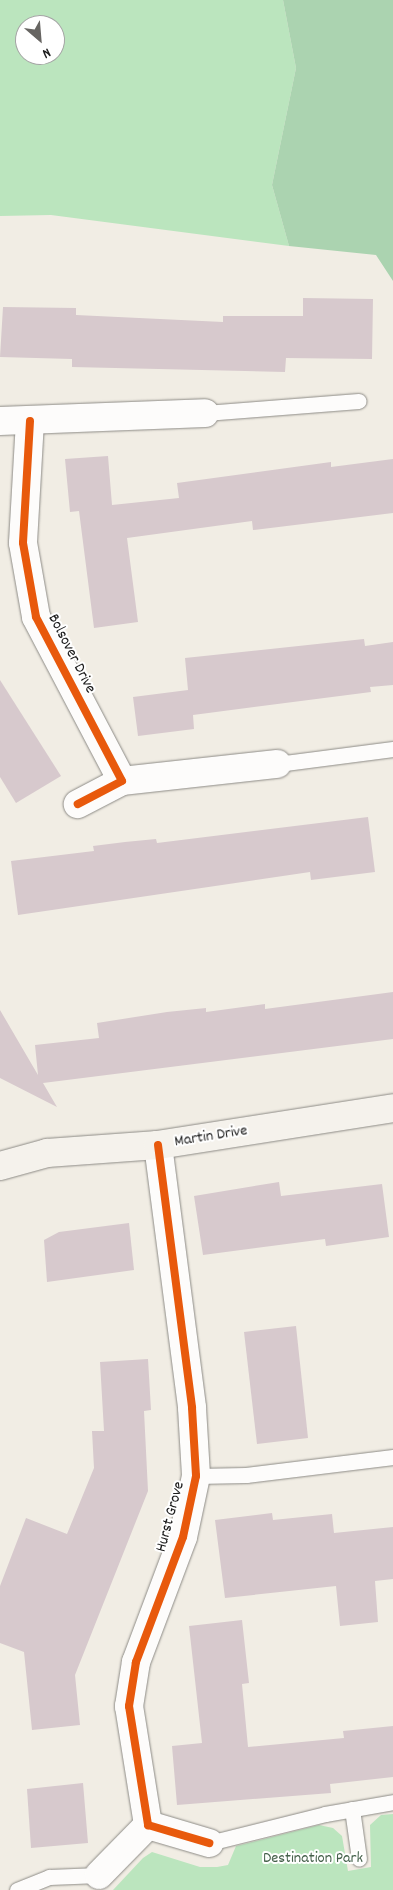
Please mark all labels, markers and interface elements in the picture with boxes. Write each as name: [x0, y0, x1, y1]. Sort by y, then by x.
north arrow: [15, 15, 65, 65]
text: N: [39, 42, 54, 63]
street label: Bolsover Drive: [43, 611, 99, 697]
street label: Martin Drive: [173, 1122, 249, 1152]
street label: Hurst Grove: [152, 1480, 190, 1554]
park label: Destination Park: [263, 1849, 363, 1869]

